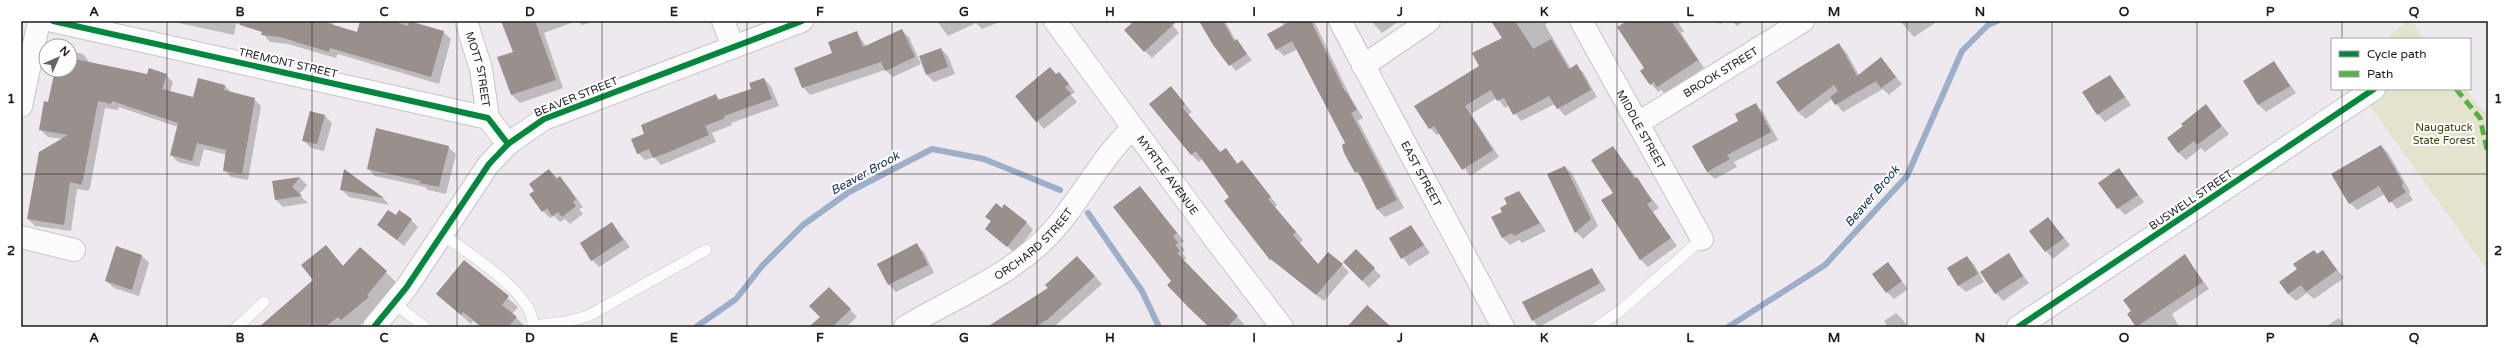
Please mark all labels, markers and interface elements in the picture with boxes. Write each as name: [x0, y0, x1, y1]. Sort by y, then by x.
text: A: [89, 4, 99, 20]
text: B: [235, 4, 245, 20]
text: C: [379, 4, 389, 20]
text: D: [525, 4, 535, 20]
text: E: [670, 4, 678, 20]
text: F: [816, 4, 824, 20]
text: G: [959, 4, 969, 20]
text: H: [1105, 4, 1115, 20]
text: I: [1252, 4, 1256, 20]
text: J: [1396, 4, 1403, 20]
text: K: [1540, 4, 1549, 20]
text: L: [1686, 4, 1694, 20]
text: M: [1828, 4, 1840, 20]
text: N: [1975, 4, 1985, 20]
text: O: [2119, 4, 2130, 20]
text: P: [2266, 4, 2275, 20]
text: Q: [2409, 4, 2420, 20]
street label: MOTT STREET: [463, 30, 493, 108]
north arrow: [38, 38, 78, 78]
legend: [2331, 38, 2471, 90]
text: N: [57, 44, 72, 59]
street label: BROOK STREET: [1681, 44, 1760, 100]
street label: TREMONT STREET: [237, 45, 339, 81]
text: Cycle path: [2367, 47, 2426, 61]
text: Path: [2367, 67, 2393, 81]
street label: BEAVER STREET: [532, 74, 620, 120]
street label: MIDDLE STREET: [1614, 88, 1668, 171]
text: 1: [7, 91, 15, 107]
text: 1: [2494, 91, 2502, 107]
park label: Naugatuck State Forest: [2413, 121, 2475, 147]
street label: MYRTLE AVENUE: [1135, 133, 1201, 217]
street label: EAST STREET: [1398, 138, 1444, 209]
water label: Beaver Brook: [828, 148, 903, 198]
water label: Beaver Brook: [1842, 162, 1903, 229]
street label: BUSWELL STREET: [2147, 167, 2236, 233]
street label: ORCHARD STREET: [992, 205, 1076, 282]
text: 2: [7, 243, 15, 259]
text: 2: [2494, 243, 2502, 259]
text: A: [89, 330, 99, 346]
text: B: [235, 330, 245, 346]
text: C: [379, 330, 389, 346]
text: D: [525, 330, 535, 346]
text: E: [670, 330, 678, 346]
text: F: [816, 330, 824, 346]
text: G: [959, 330, 969, 346]
text: H: [1105, 330, 1115, 346]
text: I: [1252, 330, 1256, 346]
text: J: [1396, 330, 1403, 346]
text: K: [1540, 330, 1549, 346]
text: L: [1686, 330, 1694, 346]
text: M: [1828, 330, 1840, 346]
text: N: [1975, 330, 1985, 346]
text: O: [2119, 330, 2130, 346]
text: P: [2266, 330, 2275, 346]
text: Q: [2409, 330, 2420, 346]

